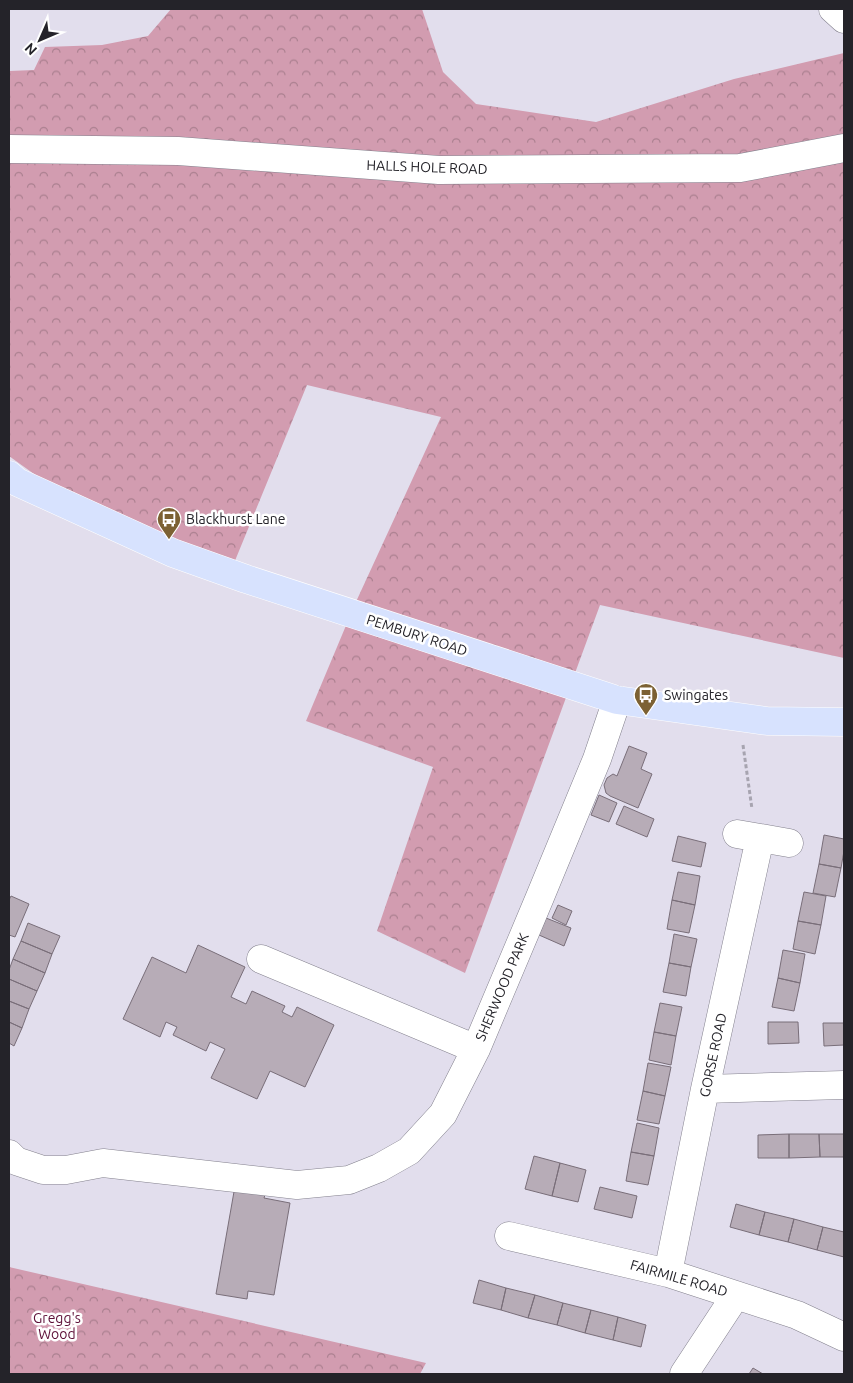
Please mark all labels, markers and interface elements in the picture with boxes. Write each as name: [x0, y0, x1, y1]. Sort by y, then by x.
north arrow: [15, 15, 65, 65]
text: N: [21, 40, 40, 59]
street label: HALLS HOLE ROAD: [366, 157, 488, 177]
bus stop icon: Blackhurst Lane: [156, 506, 182, 540]
place label: Blackhurst Lane: [186, 511, 286, 527]
street label: PEMBURY ROAD: [365, 611, 470, 659]
bus stop icon: Swingates: [633, 682, 659, 716]
place label: Swingates: [664, 687, 728, 703]
street label: SHERWOOD PARK: [472, 930, 532, 1043]
street label: GORSE ROAD: [696, 1011, 730, 1099]
street label: FAIRMILE ROAD: [628, 1256, 730, 1300]
park label: Gregg's Wood: [33, 1310, 81, 1342]

